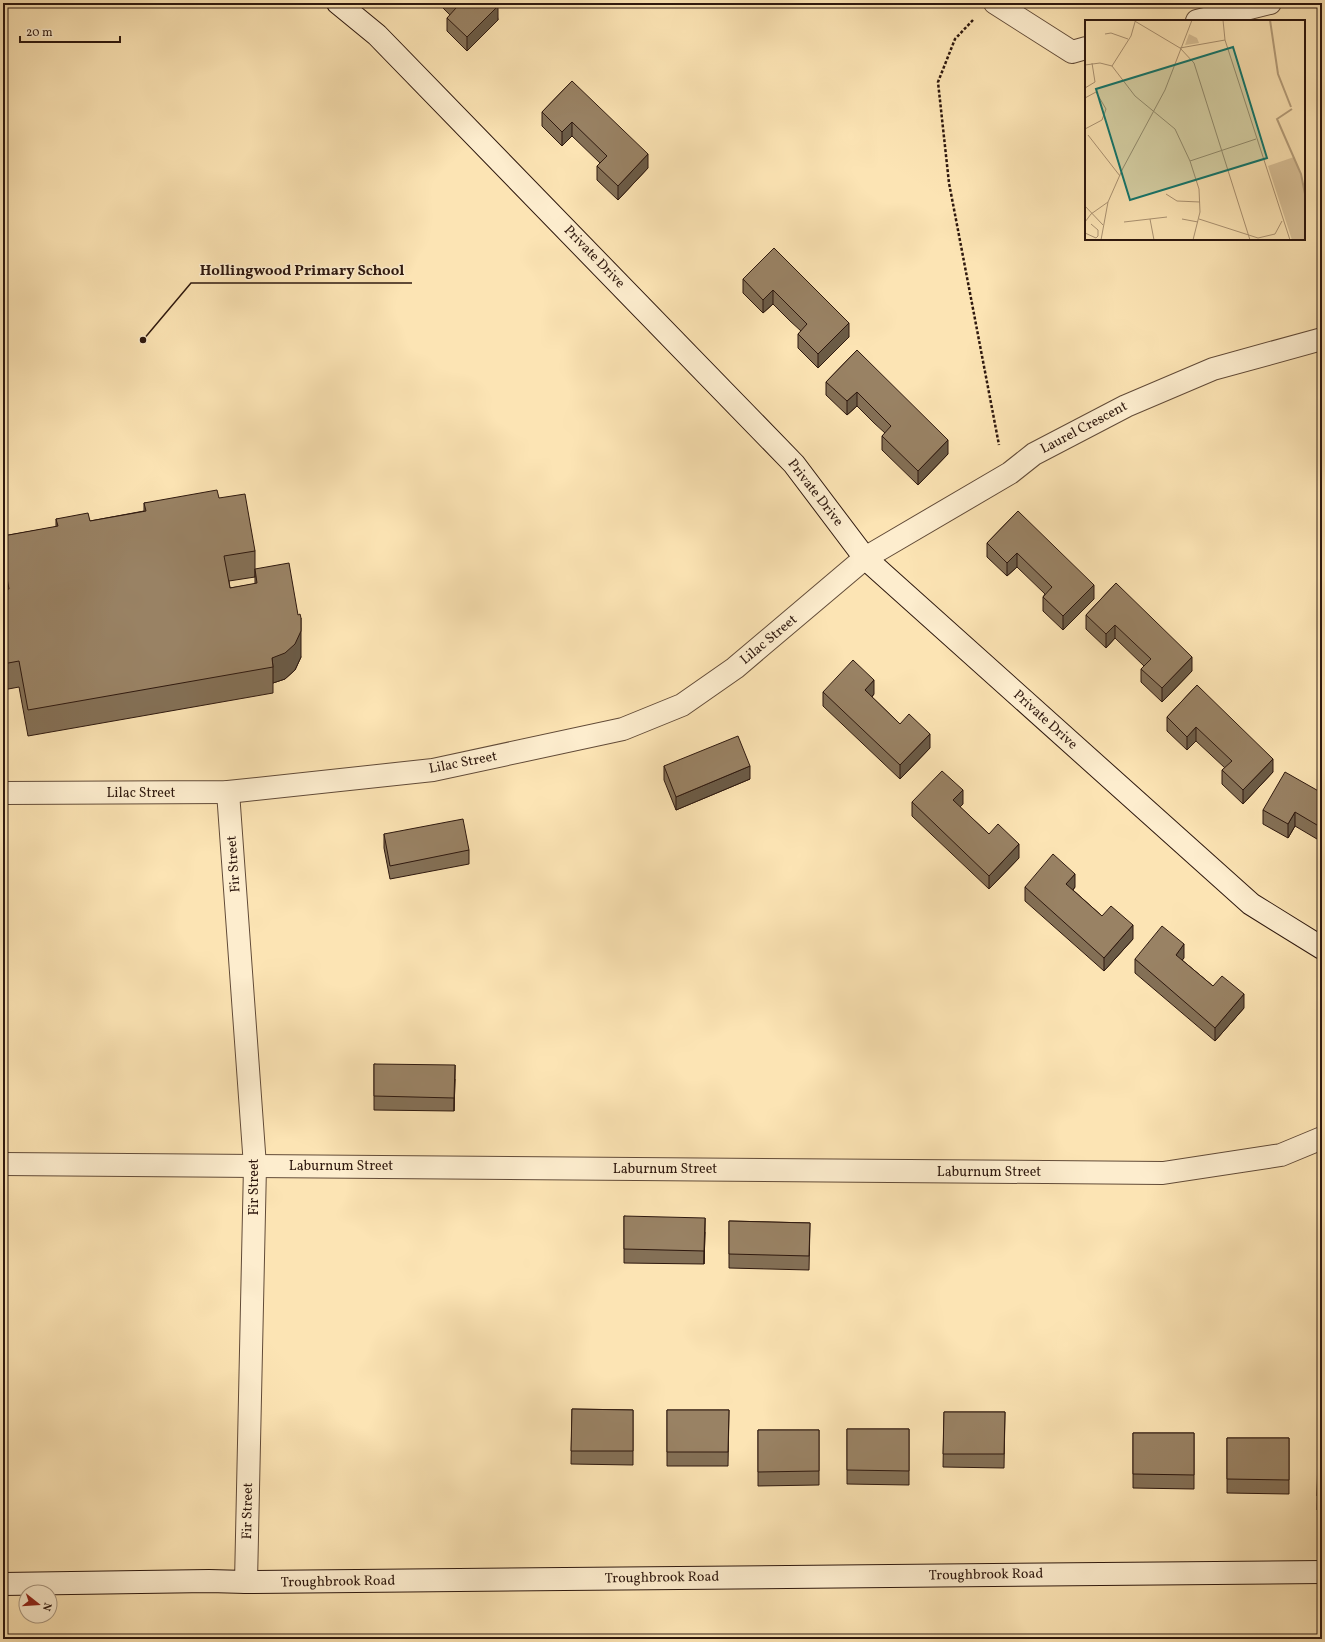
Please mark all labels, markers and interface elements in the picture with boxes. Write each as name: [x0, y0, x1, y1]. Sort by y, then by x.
scale bar: [20, 18, 120, 44]
inset map: [1085, 20, 1305, 240]
text: 20 m: [26, 25, 53, 41]
street label: Private Drive: [559, 221, 629, 293]
callout: Hollingwood Primary School: [191, 256, 412, 283]
text: Hollingwood Primary School: [200, 261, 404, 282]
street label: Laurel Crescent: [1037, 397, 1131, 459]
street label: Private Drive: [783, 455, 848, 531]
street label: Lilac Street: [736, 611, 802, 669]
street label: Private Drive: [1009, 686, 1082, 754]
street label: Lilac Street: [427, 747, 499, 779]
street label: Lilac Street: [107, 784, 176, 803]
street label: Fir Street: [223, 835, 245, 893]
street label: Laburnum Street: [289, 1157, 393, 1176]
street label: Fir Street: [245, 1158, 264, 1216]
street label: Laburnum Street: [613, 1160, 717, 1179]
street label: Laburnum Street: [937, 1163, 1041, 1182]
street label: Fir Street: [238, 1482, 258, 1540]
street label: Troughbrook Road: [929, 1564, 1044, 1585]
street label: Troughbrook Road: [605, 1567, 720, 1588]
street label: Troughbrook Road: [281, 1571, 396, 1592]
north arrow: [18, 1584, 58, 1624]
text: N: [38, 1600, 54, 1613]

